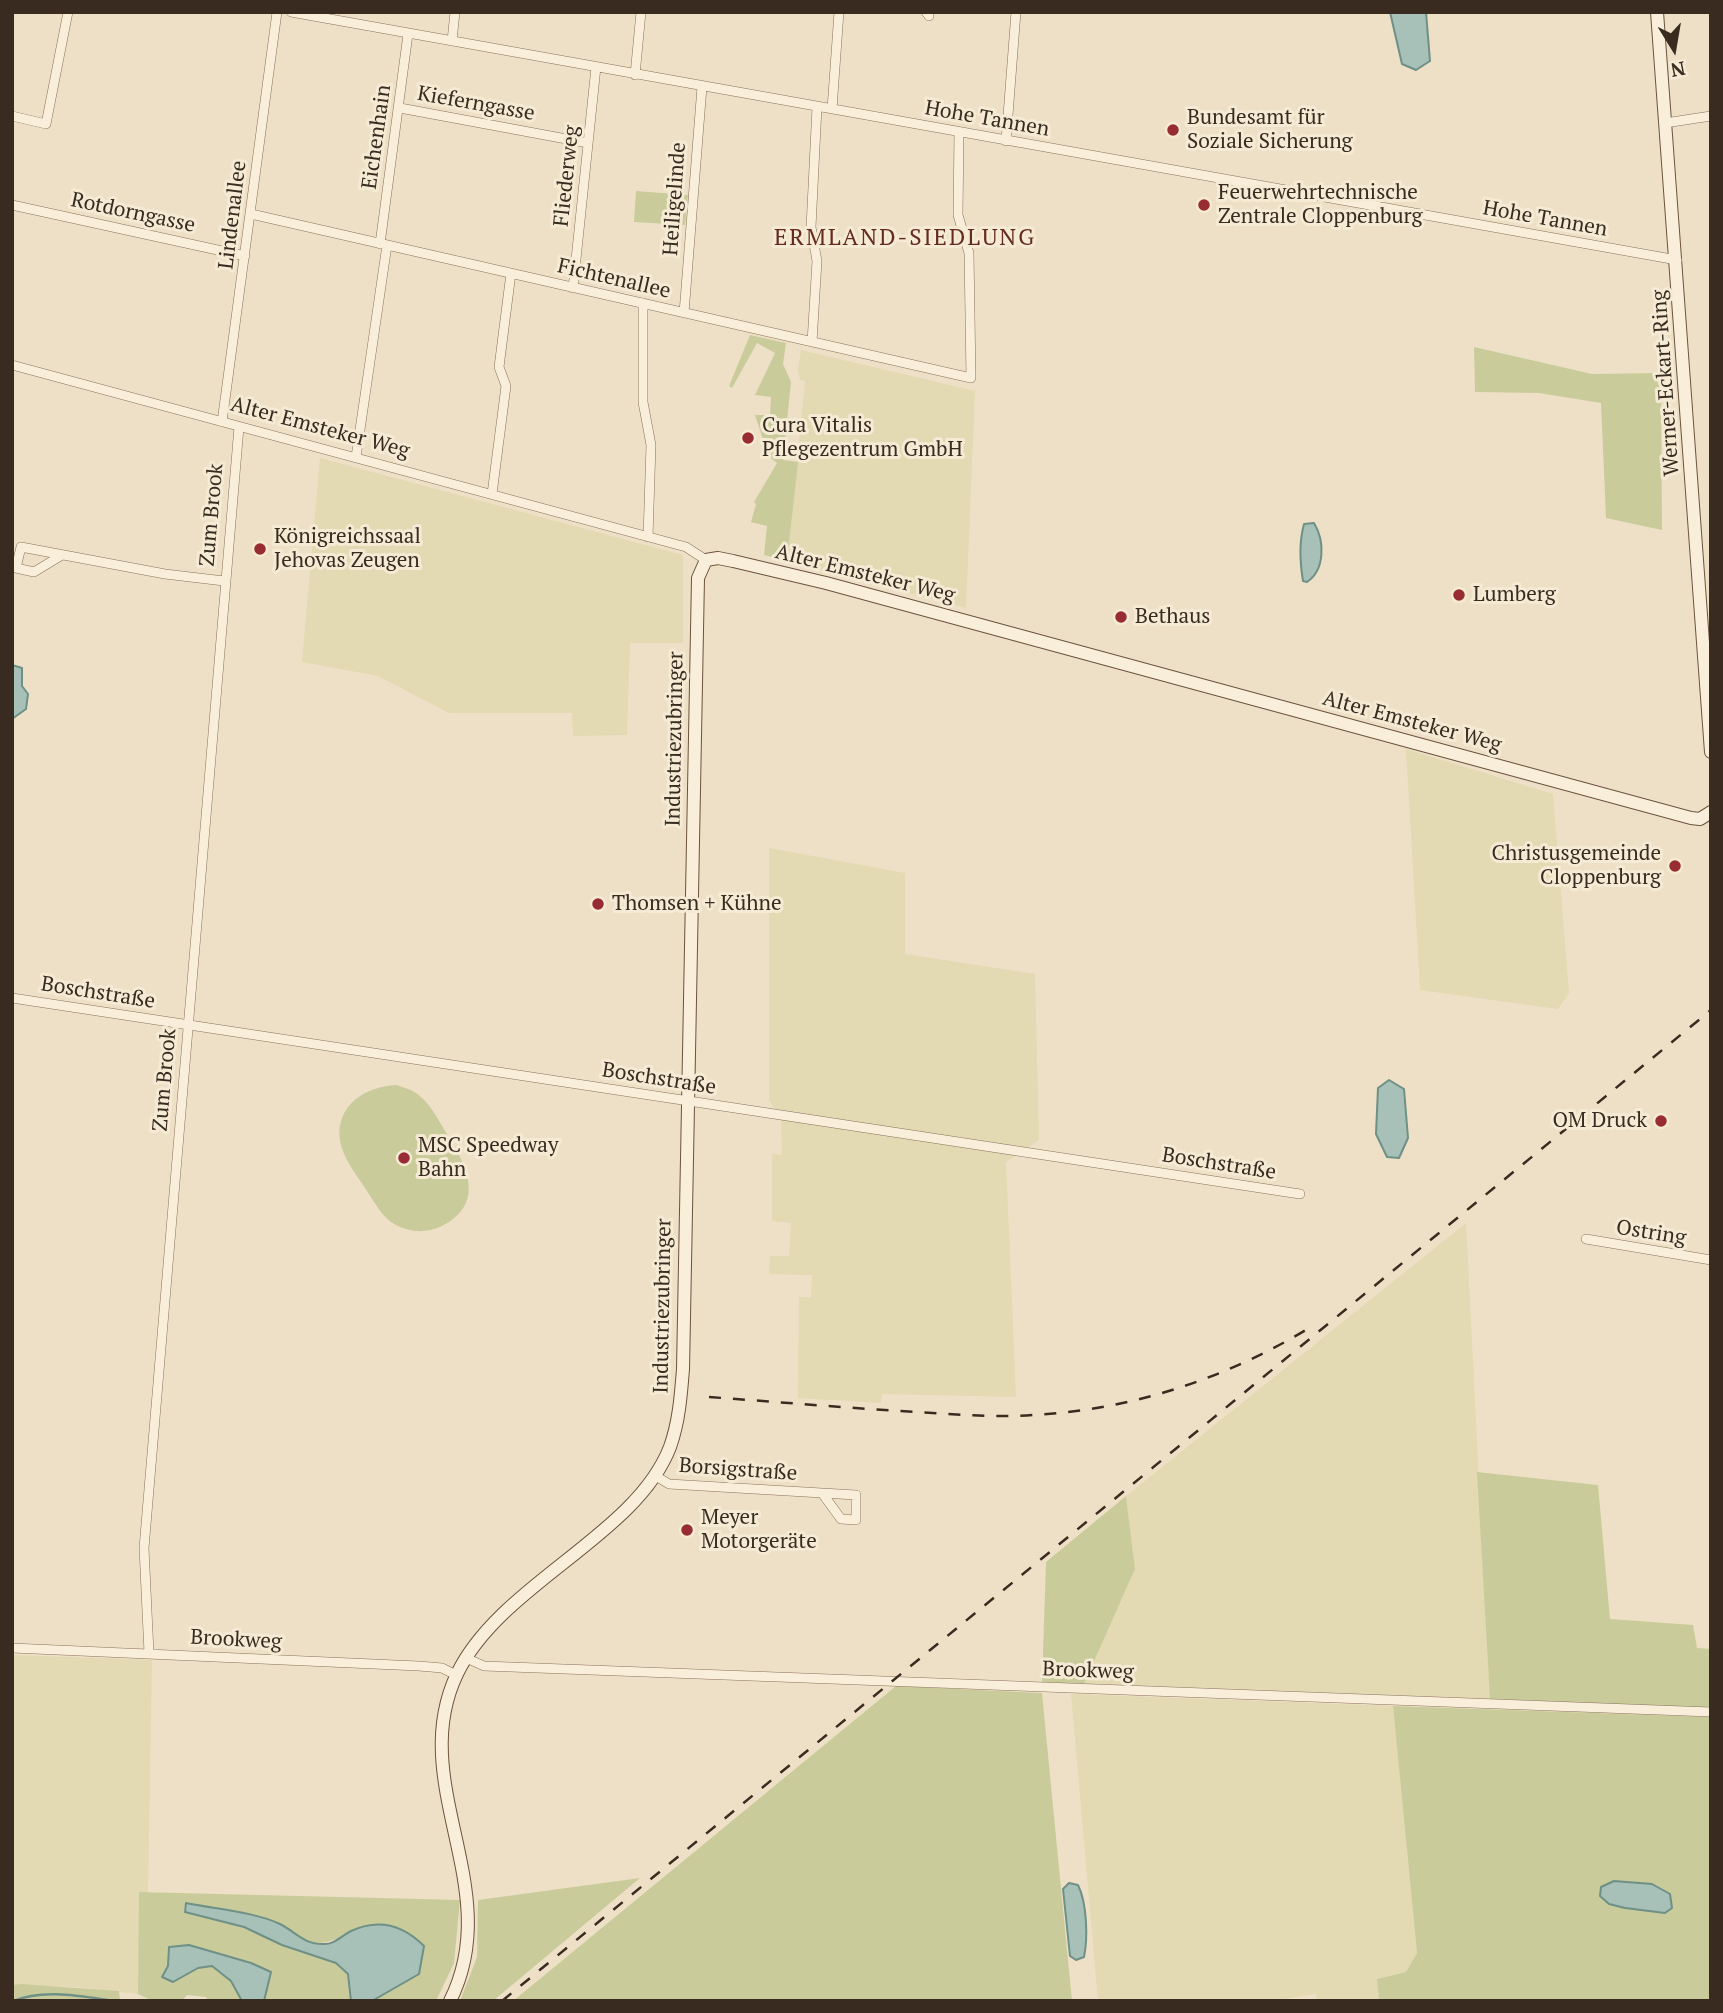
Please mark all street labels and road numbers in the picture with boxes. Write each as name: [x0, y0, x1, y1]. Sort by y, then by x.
street label: Kieferngasse: [415, 81, 537, 127]
street label: Eichenhain: [357, 83, 397, 191]
street label: Hohe Tannen: [923, 96, 1051, 142]
street label: Fliederweg: [549, 124, 585, 228]
street label: Heiligelinde: [658, 141, 692, 257]
street label: Lindenallee: [214, 159, 252, 271]
street label: Rotdorngasse: [69, 188, 197, 238]
street label: Hohe Tannen: [1481, 196, 1609, 242]
street label: Fichtenallee: [555, 254, 673, 304]
street label: Werner-Eckart-Ring: [1647, 289, 1685, 477]
street label: Alter Emsteker Weg: [228, 392, 412, 464]
street label: Zum Brook: [195, 463, 229, 567]
street label: Alter Emsteker Weg: [773, 539, 957, 609]
street label: Industriezubringer: [661, 651, 689, 827]
street label: Alter Emsteker Weg: [1320, 686, 1504, 758]
street label: Boschstraße: [39, 972, 157, 1014]
street label: Zum Brook: [148, 1028, 182, 1132]
street label: Boschstraße: [600, 1058, 718, 1100]
street label: Boschstraße: [1160, 1143, 1278, 1185]
street label: Ostring: [1614, 1215, 1688, 1251]
street label: Industriezubringer: [649, 1218, 677, 1394]
street label: Borsigstraße: [678, 1453, 798, 1487]
street label: Brookweg: [190, 1625, 282, 1655]
street label: Brookweg: [1042, 1657, 1134, 1685]

